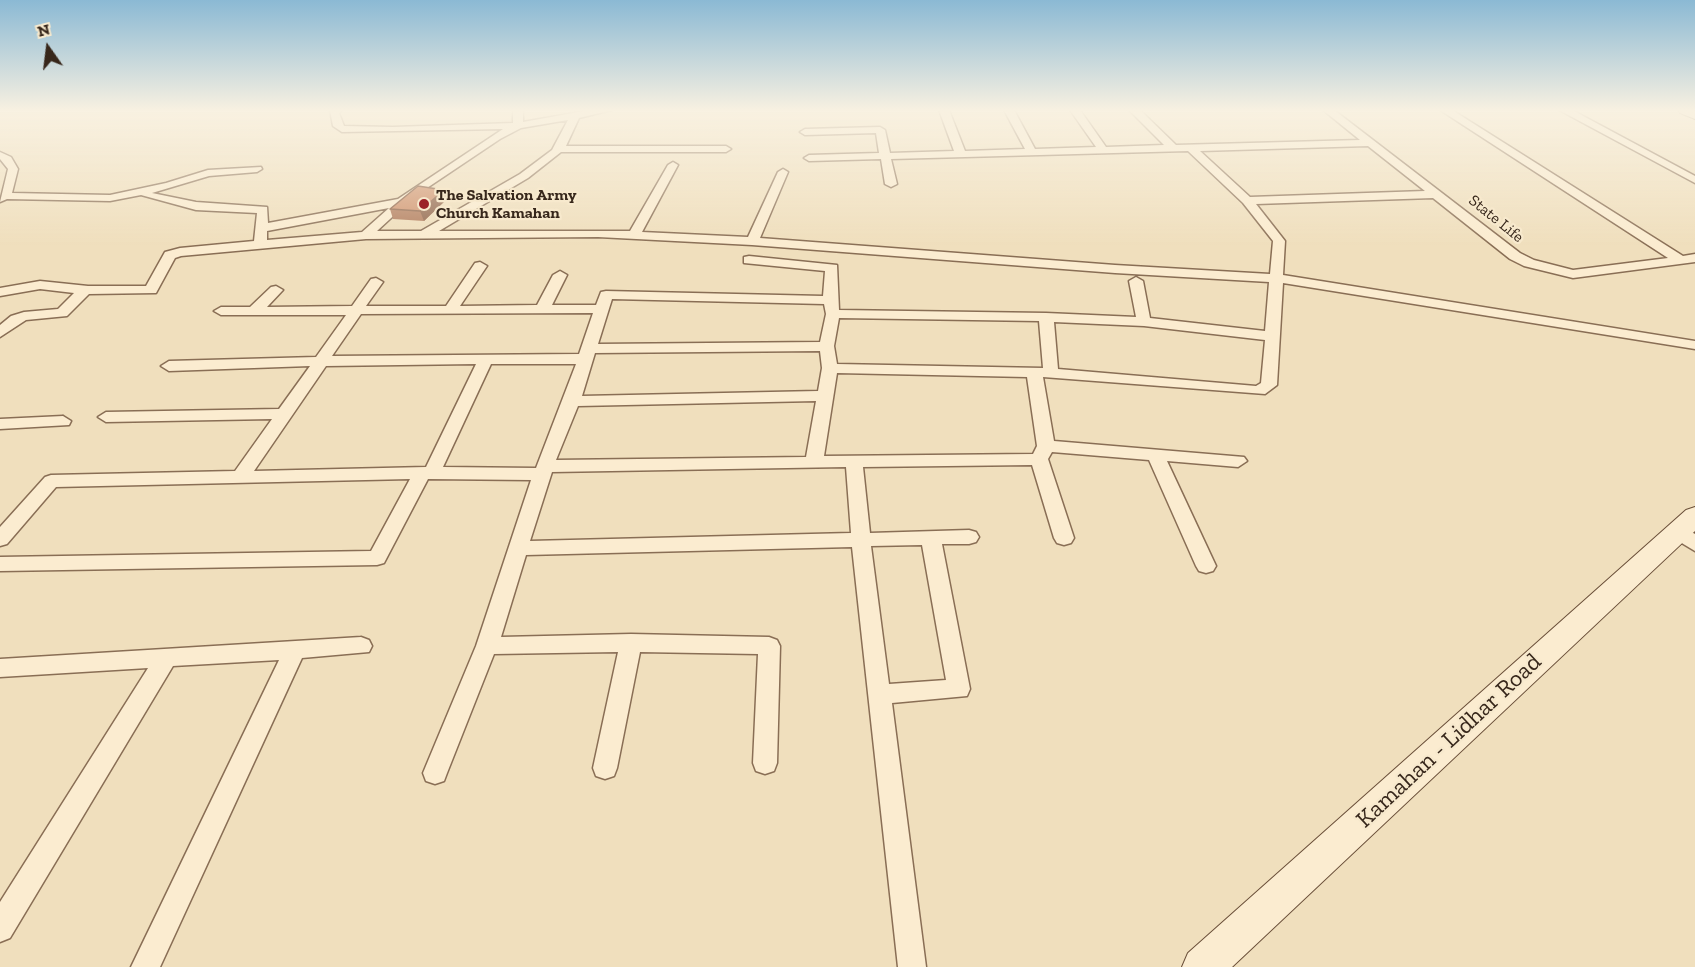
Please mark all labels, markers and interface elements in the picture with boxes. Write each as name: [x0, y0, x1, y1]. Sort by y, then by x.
north arrow: [18, 18, 78, 78]
text: N: [35, 19, 52, 41]
place label: The Salvation Army Church Kamahan: [436, 185, 576, 223]
street label: State Life: [1465, 191, 1527, 247]
marker: The Salvation Army Church Kamahan: [417, 197, 431, 211]
street label: Kamahan - Lidhar Road: [1351, 648, 1547, 834]

